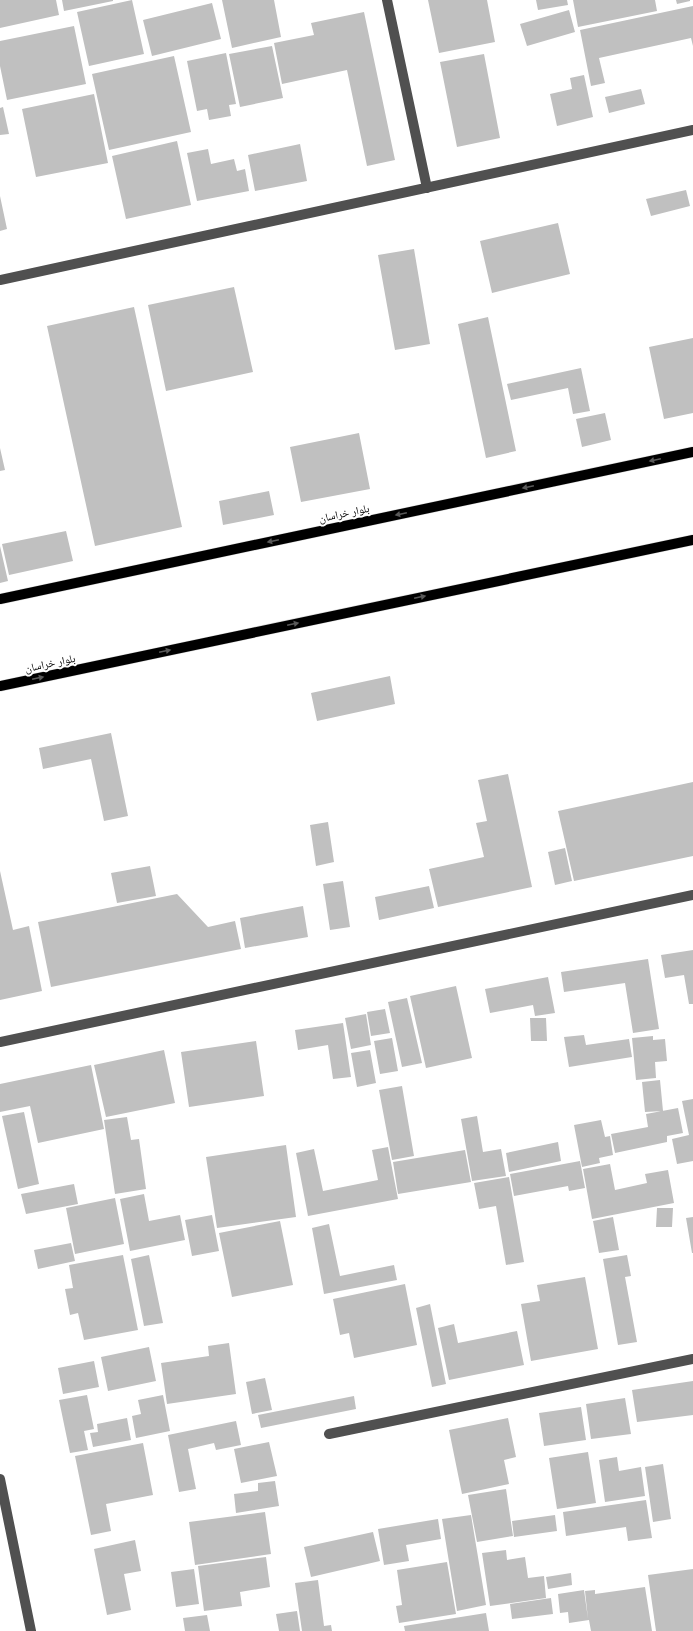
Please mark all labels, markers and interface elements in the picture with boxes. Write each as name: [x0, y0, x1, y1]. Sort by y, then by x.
one-way arrow: [649, 457, 661, 463]
one-way arrow: [522, 484, 534, 490]
street label: بلوار خراسان: [318, 501, 370, 525]
one-way arrow: [394, 511, 407, 517]
one-way arrow: [267, 538, 279, 544]
one-way arrow: [414, 594, 426, 600]
one-way arrow: [286, 621, 299, 627]
one-way arrow: [159, 647, 172, 653]
street label: بلوار خراسان: [24, 651, 76, 675]
one-way arrow: [32, 674, 44, 680]

